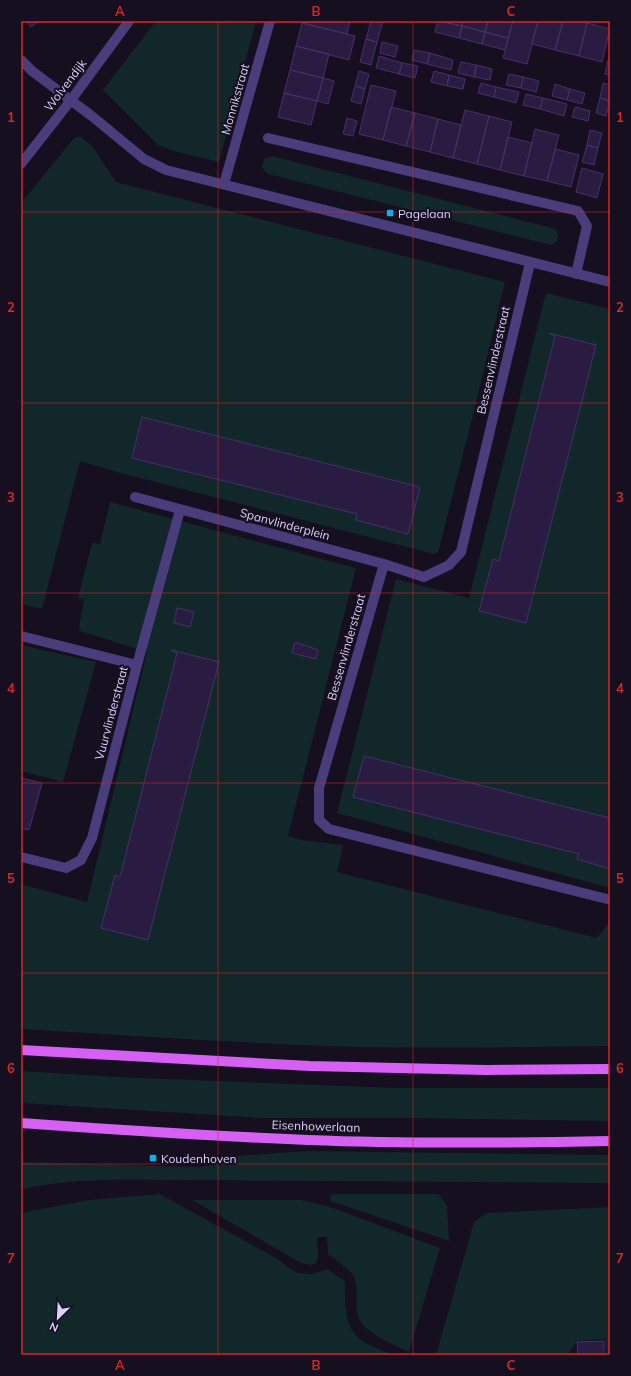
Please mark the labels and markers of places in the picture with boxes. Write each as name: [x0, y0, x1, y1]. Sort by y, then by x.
place label: Pagelaan: [398, 206, 451, 221]
marker: Pagelaan: [385, 208, 395, 218]
place label: Koudenhoven: [161, 1151, 237, 1166]
marker: Koudenhoven: [148, 1153, 158, 1163]

